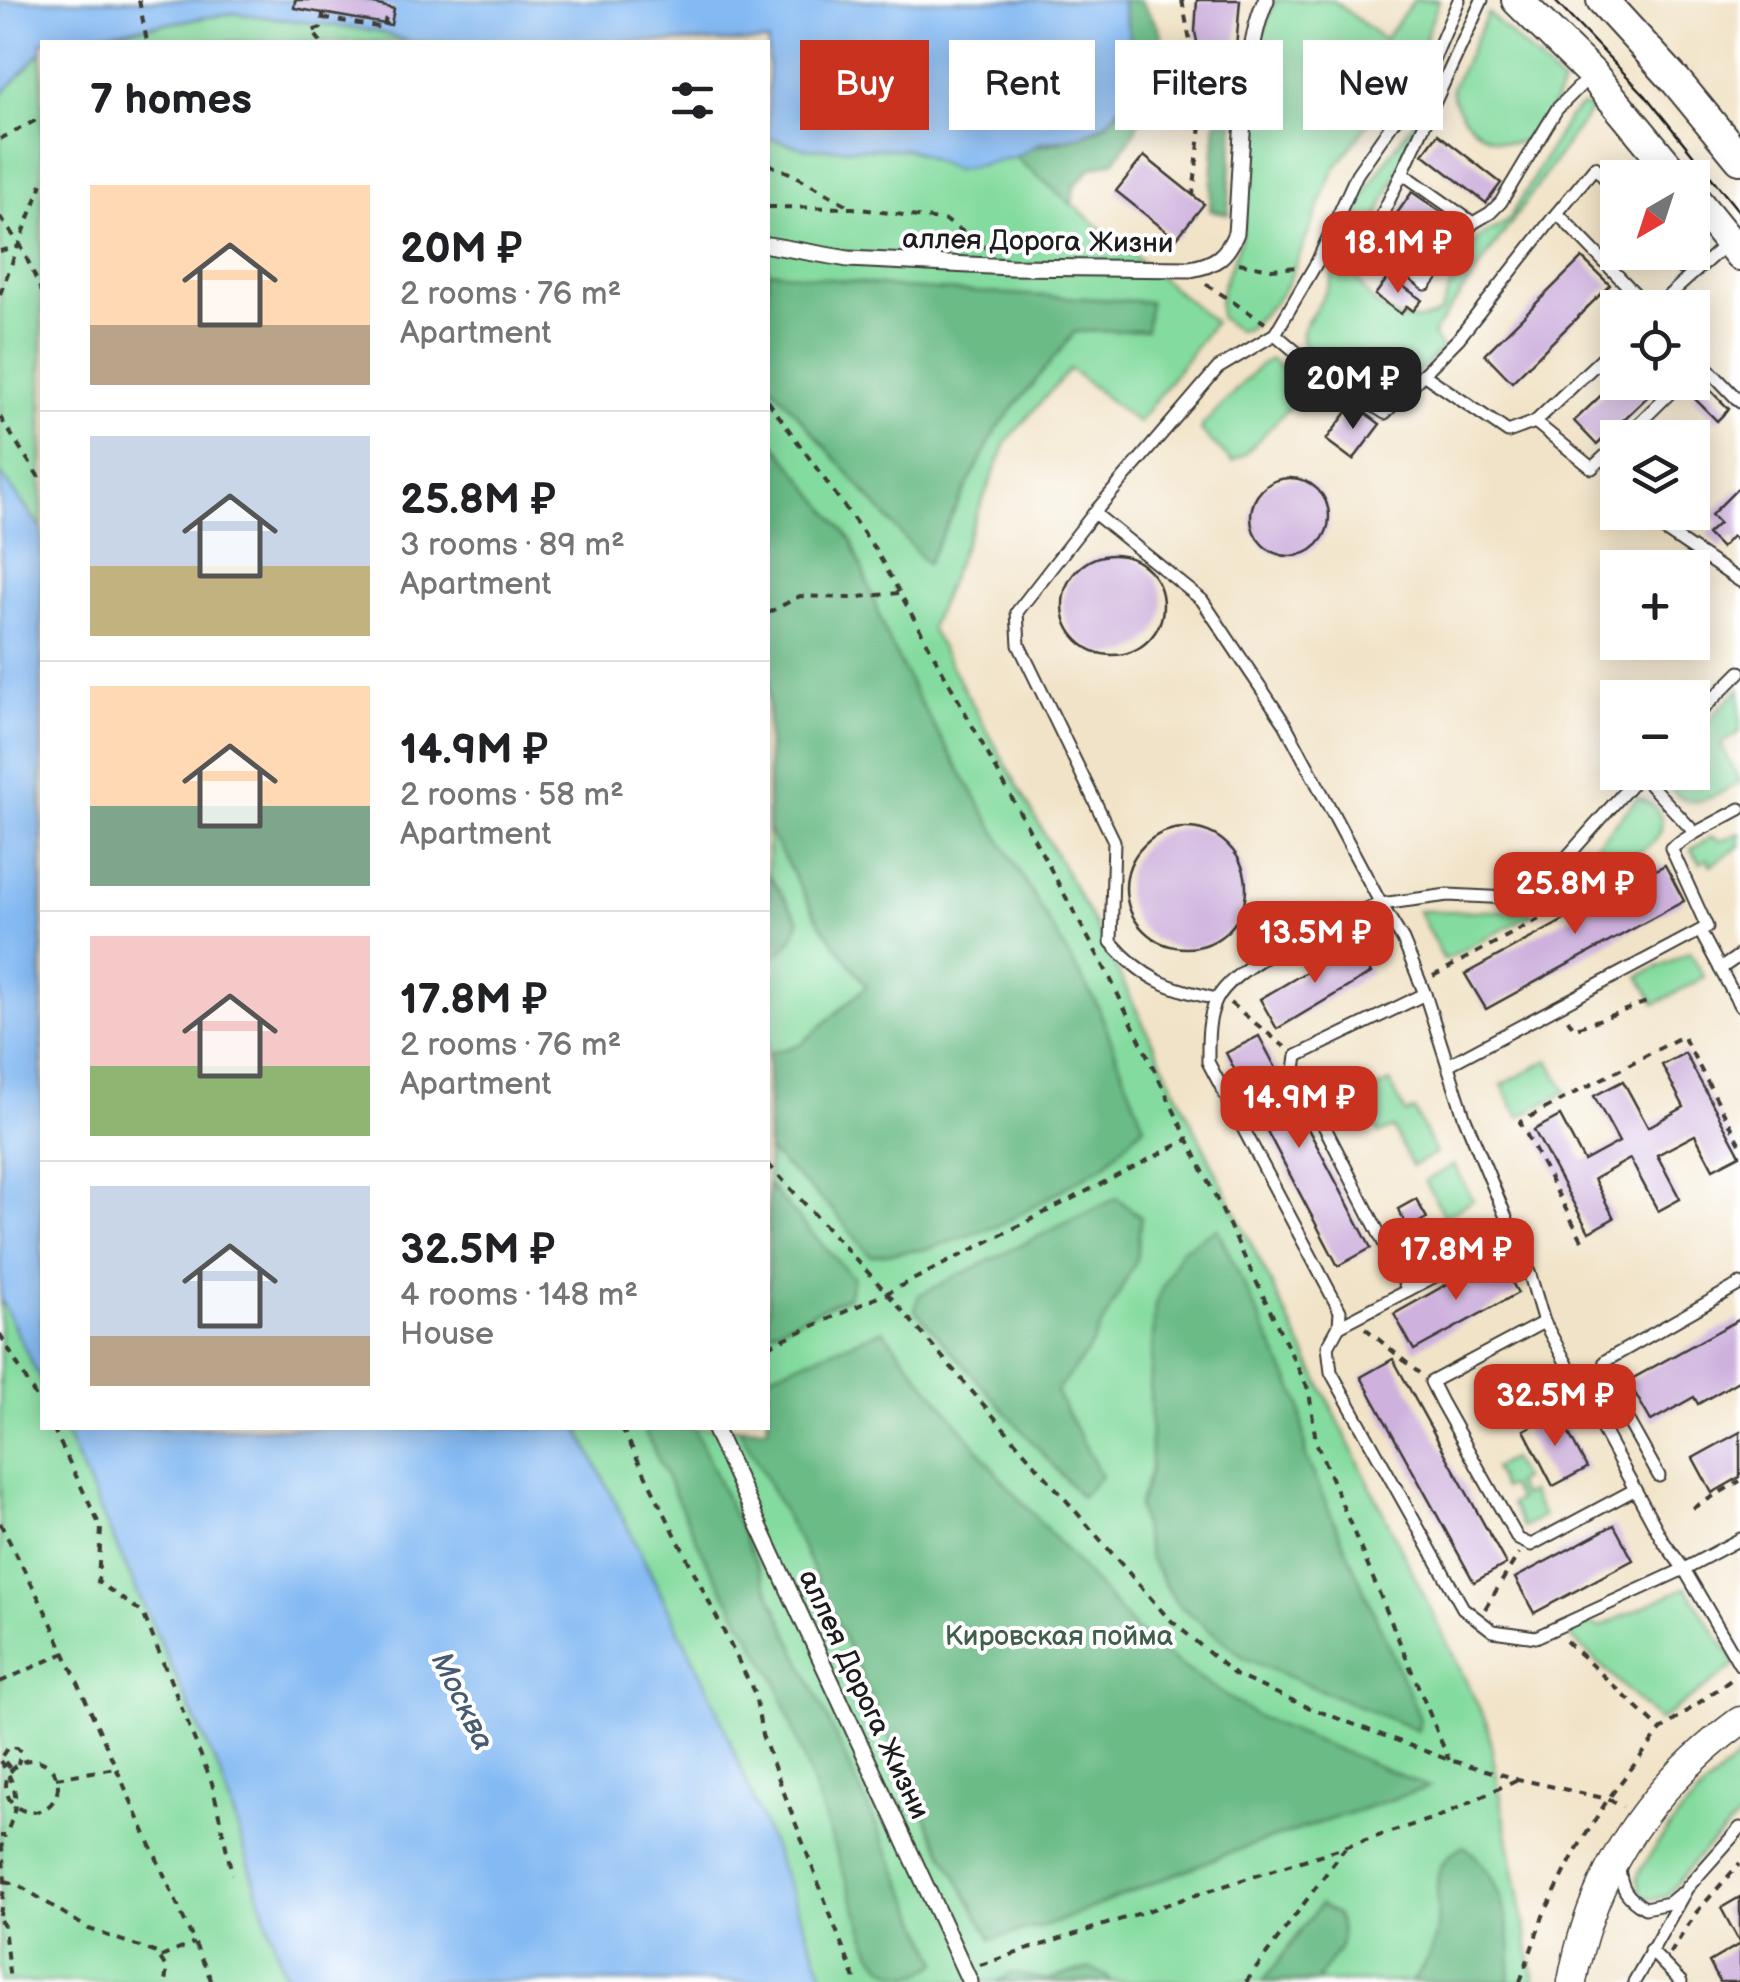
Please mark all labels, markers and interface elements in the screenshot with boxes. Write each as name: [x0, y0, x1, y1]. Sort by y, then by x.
chip: Buy: [800, 40, 929, 130]
chip: Rent: [949, 40, 1095, 130]
chip: Filters: [1115, 40, 1283, 130]
chip: New: [1303, 40, 1443, 130]
icon: filters: [665, 73, 720, 128]
text: 7 homes: [90, 75, 252, 126]
north arrow: [1600, 160, 1710, 270]
map controls: [1600, 160, 1710, 790]
pin: 18.1M ₽: [1306, 211, 1490, 296]
street label: аллея Дорога Жизни: [902, 223, 1174, 260]
text: 20M ₽: [400, 224, 523, 275]
text: 18.1M ₽: [1344, 224, 1452, 263]
icon: home: [170, 225, 290, 345]
text: 2 rooms · 76 m²: [400, 275, 621, 314]
button: locate: [1600, 290, 1710, 400]
text: Apartment: [400, 314, 551, 353]
pin: 20M ₽: [1283, 347, 1423, 432]
text: 20M ₽: [1306, 360, 1400, 399]
button: layers: [1600, 420, 1710, 530]
text: 25.8M ₽: [400, 475, 556, 526]
icon: home: [170, 476, 290, 596]
text: 3 rooms · 89 m²: [400, 526, 625, 565]
button: +: [1600, 550, 1710, 660]
text: Apartment: [400, 565, 551, 604]
button: −: [1600, 680, 1710, 790]
text: 14.9M ₽: [400, 725, 548, 776]
icon: home: [170, 726, 290, 846]
text: 2 rooms · 58 m²: [400, 776, 624, 815]
text: Apartment: [400, 815, 551, 854]
pin: 25.8M ₽: [1483, 852, 1667, 937]
text: 25.8M ₽: [1516, 865, 1634, 904]
pin: 13.5M ₽: [1223, 901, 1407, 986]
text: 13.5M ₽: [1259, 914, 1371, 953]
text: 17.8M ₽: [400, 975, 547, 1026]
icon: home: [170, 976, 290, 1096]
text: 2 rooms · 76 m²: [400, 1026, 621, 1065]
text: Apartment: [400, 1065, 551, 1104]
pin: 14.9M ₽: [1207, 1066, 1391, 1151]
text: 14.9M ₽: [1243, 1079, 1355, 1118]
pin: 17.8M ₽: [1364, 1218, 1548, 1303]
text: 32.5M ₽: [400, 1225, 555, 1276]
icon: home: [170, 1226, 290, 1346]
text: 17.8M ₽: [1400, 1231, 1512, 1270]
text: 4 rooms · 148 m²: [400, 1276, 638, 1315]
text: House: [400, 1315, 494, 1354]
pin: 32.5M ₽: [1463, 1364, 1647, 1449]
text: 32.5M ₽: [1496, 1377, 1614, 1416]
street label: аллея Дорога Жизни: [791, 1565, 936, 1825]
park label: Кировская пойма: [945, 1620, 1174, 1653]
water label: Москва: [423, 1646, 501, 1756]

